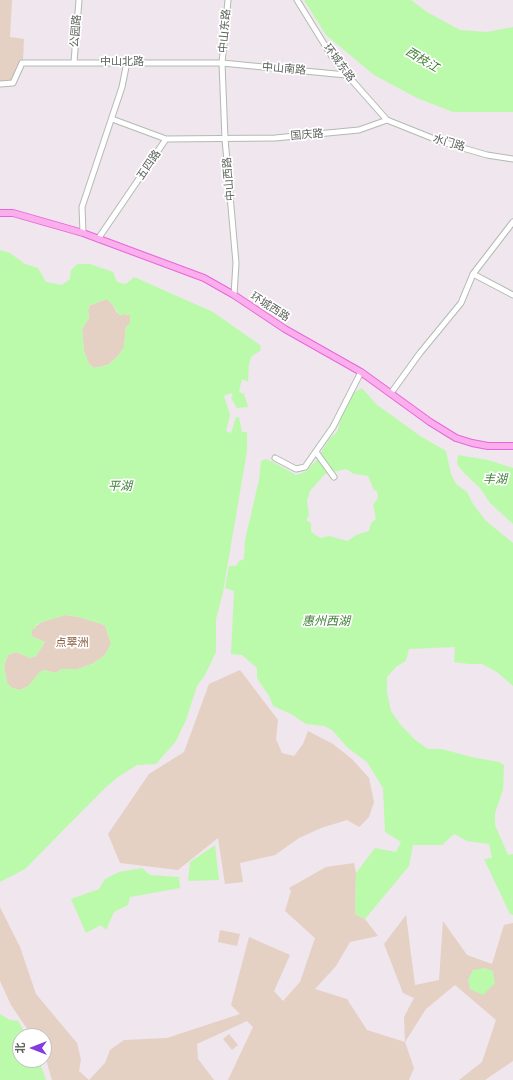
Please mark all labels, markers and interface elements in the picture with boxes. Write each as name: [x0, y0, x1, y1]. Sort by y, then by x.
street label: 中山东路: [217, 9, 233, 53]
street label: 公园路: [68, 14, 84, 48]
street label: 环城东路: [320, 41, 358, 85]
water label: 西枝江: [403, 45, 441, 75]
street label: 中山北路: [100, 55, 144, 69]
street label: 中山南路: [262, 61, 306, 77]
street label: 国庆路: [290, 127, 324, 143]
street label: 水门路: [431, 132, 467, 154]
street label: 五四路: [134, 148, 164, 182]
street label: 中山西路: [221, 157, 237, 201]
street label: 环城西路: [248, 289, 292, 325]
water label: 丰湖: [483, 473, 507, 487]
water label: 平湖: [108, 480, 132, 494]
water label: 惠州西湖: [302, 615, 350, 629]
park label: 点翠洲: [56, 636, 88, 650]
north arrow: [12, 1028, 52, 1068]
text: 北: [14, 1043, 27, 1054]

